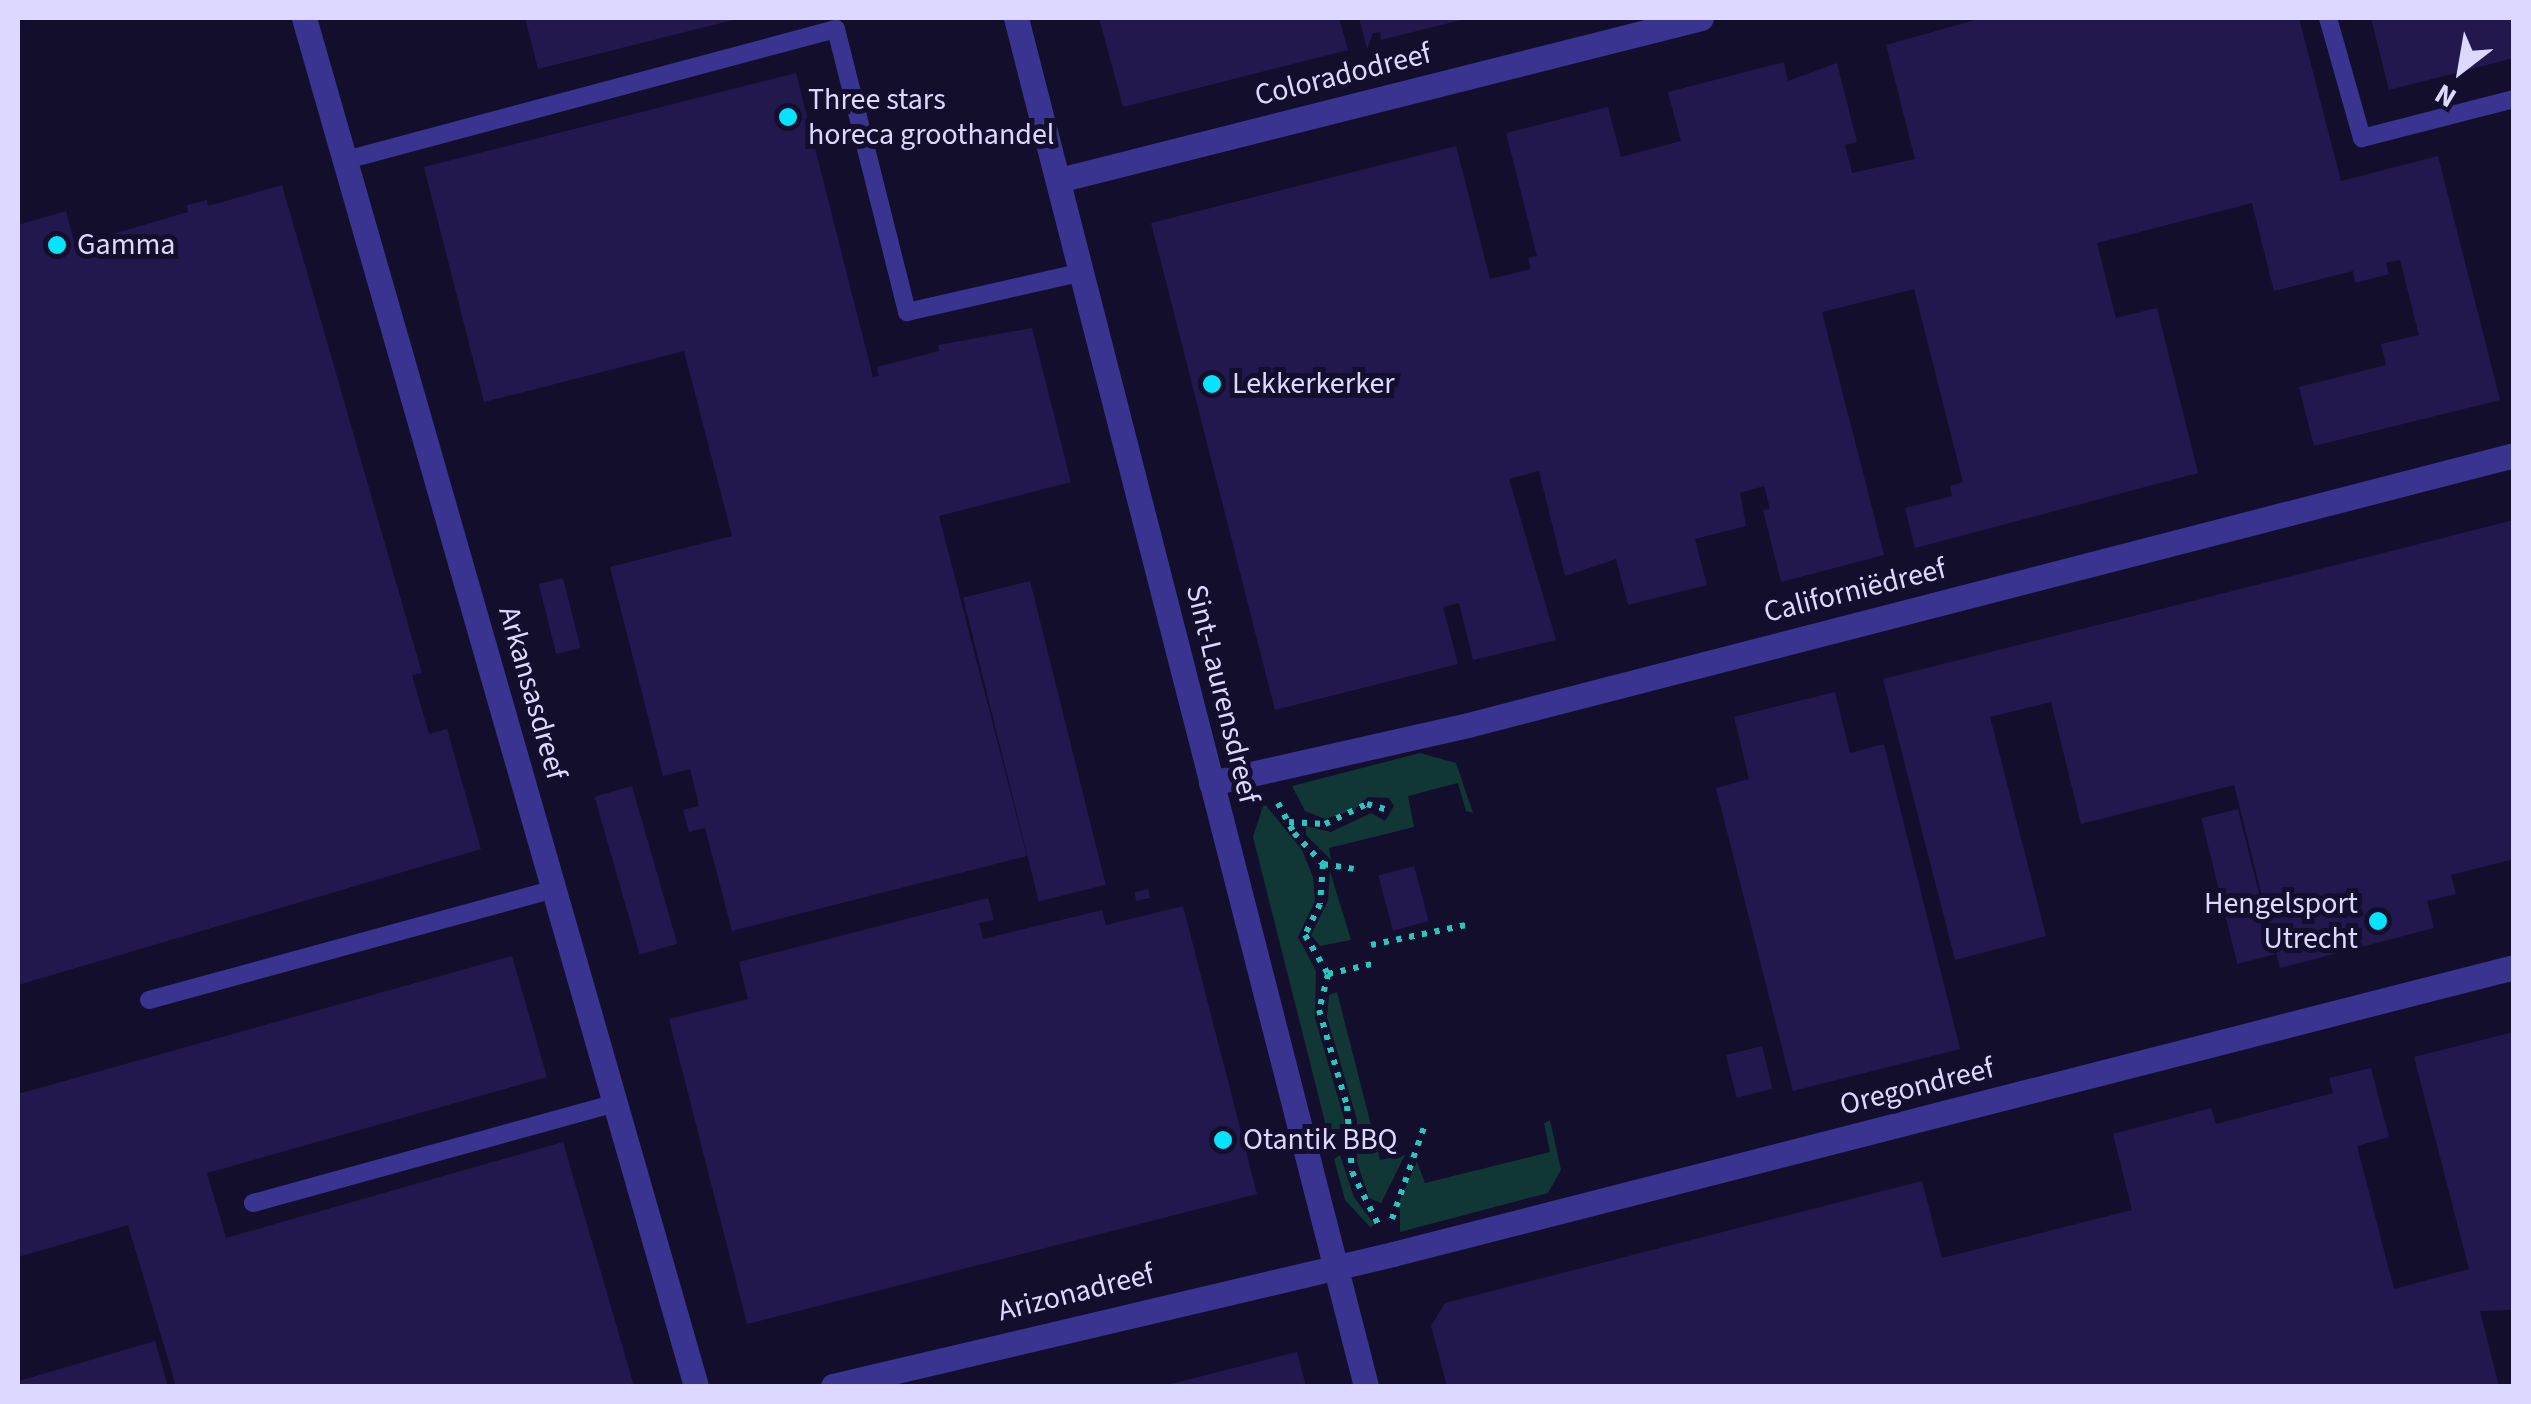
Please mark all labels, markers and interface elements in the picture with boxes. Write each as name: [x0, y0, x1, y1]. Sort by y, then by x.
north arrow: [2411, 20, 2511, 120]
street label: Coloradodreef: [1251, 36, 1435, 114]
text: N: [2427, 74, 2464, 118]
place label: Three stars horeca groothandel: [808, 82, 1054, 152]
marker: Three stars horeca groothandel: [777, 106, 799, 128]
place label: Gamma: [77, 227, 175, 263]
marker: Gamma: [46, 234, 68, 256]
place label: Lekkerkerker: [1232, 366, 1395, 402]
marker: Lekkerkerker: [1201, 373, 1223, 395]
street label: Californiëdreef: [1760, 551, 1950, 631]
street label: Sint-Laurensdreef: [1177, 581, 1267, 807]
street label: Arkansasdreef: [490, 602, 574, 784]
place label: Hengelsport Utrecht: [2204, 886, 2358, 956]
marker: Hengelsport Utrecht: [2367, 910, 2389, 932]
street label: Oregondreef: [1836, 1051, 1998, 1123]
place label: Otantik BBQ: [1243, 1122, 1398, 1158]
marker: Otantik BBQ: [1212, 1129, 1234, 1151]
street label: Arizonadreef: [994, 1256, 1158, 1330]

